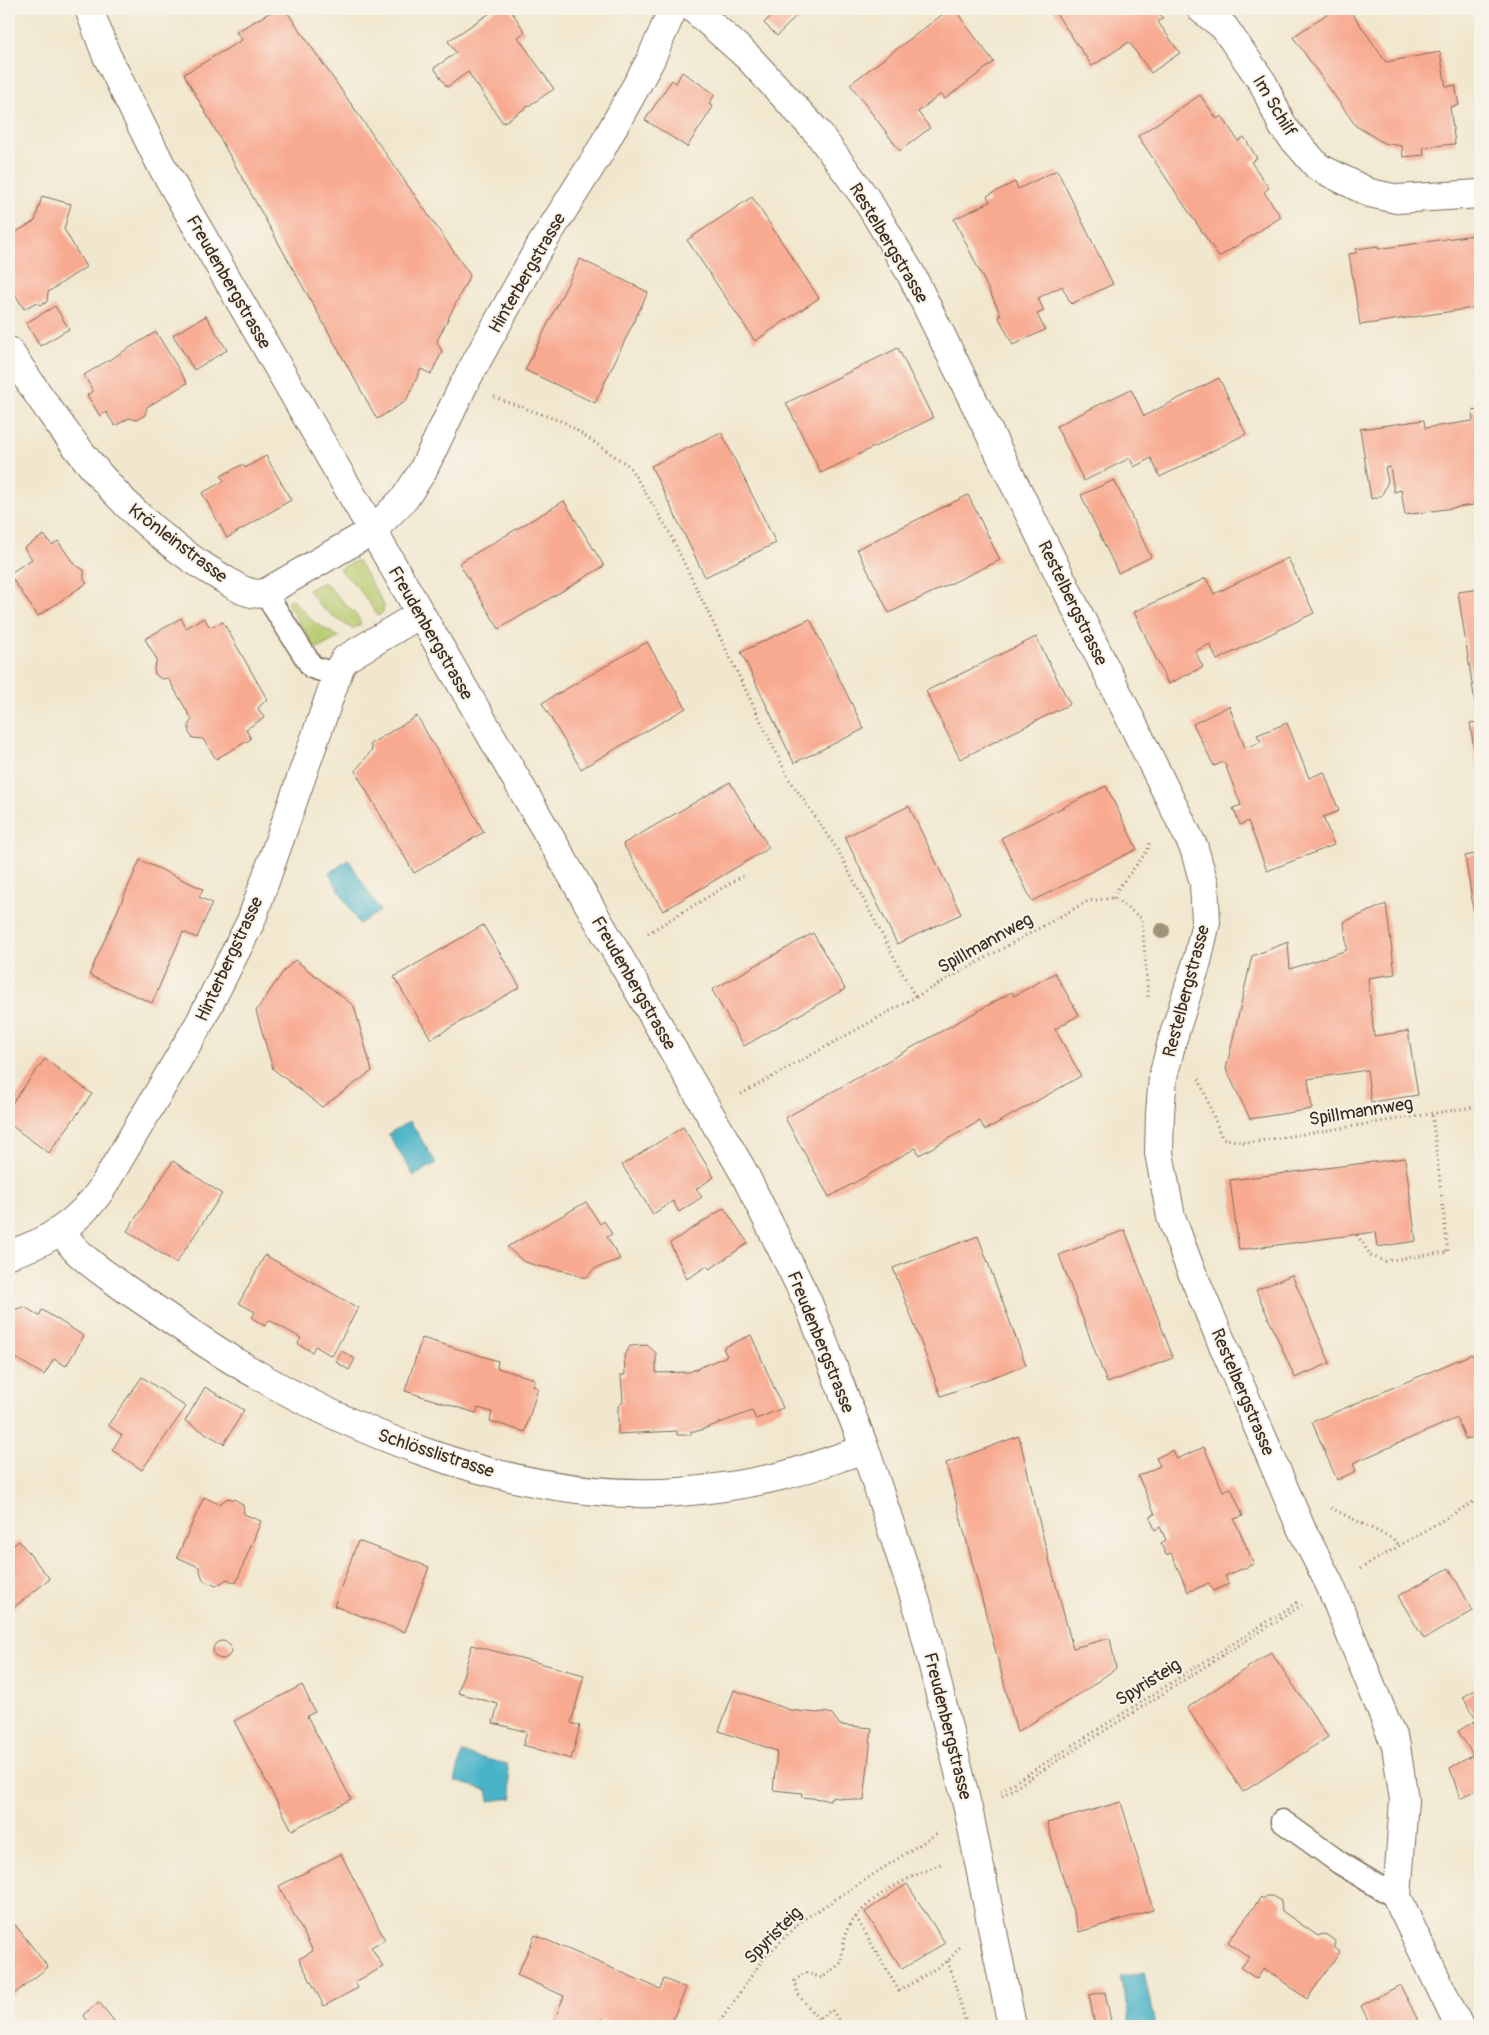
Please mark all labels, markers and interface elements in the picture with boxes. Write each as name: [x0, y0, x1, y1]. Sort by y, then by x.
street label: Im Schilf: [1247, 71, 1302, 142]
street label: Restelbergstrasse: [844, 179, 934, 308]
street label: Hinterbergstrasse: [484, 209, 571, 338]
street label: Freudenbergstrasse: [181, 211, 276, 353]
street label: Krönleinstrasse: [124, 499, 232, 588]
street label: Restelbergstrasse: [1032, 537, 1113, 669]
street label: Freudenbergstrasse: [383, 562, 478, 704]
street label: Hinterbergstrasse: [190, 893, 269, 1025]
street label: Spillmannweg: [934, 908, 1037, 979]
street label: Freudenbergstrasse: [586, 912, 681, 1054]
street label: Restelbergstrasse: [1158, 922, 1215, 1060]
street label: Spillmannweg: [1307, 1092, 1415, 1131]
street label: Freudenbergstrasse: [782, 1268, 859, 1417]
street label: Restelbergstrasse: [1205, 1325, 1280, 1459]
street label: Schlösslistrasse: [375, 1424, 497, 1483]
street label: Freudenbergstrasse: [918, 1650, 977, 1802]
street label: Spyristeig: [1111, 1653, 1185, 1711]
street label: Spyristeig: [740, 1902, 807, 1969]

